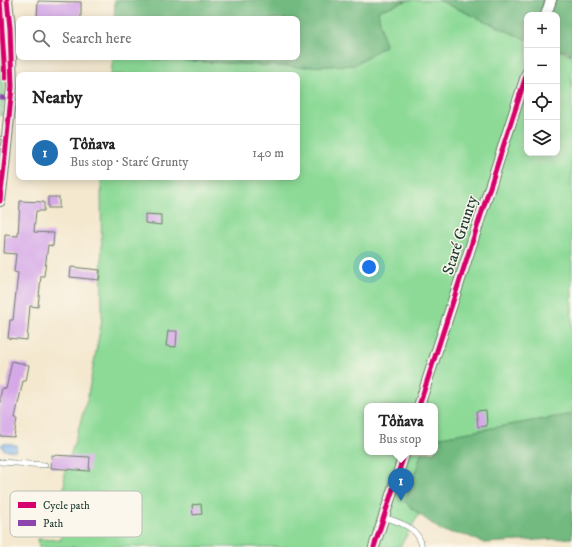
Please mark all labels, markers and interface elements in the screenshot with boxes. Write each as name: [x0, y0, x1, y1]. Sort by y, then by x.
map controls: [524, 12, 560, 156]
button: +: [524, 12, 560, 48]
search box: [16, 16, 300, 60]
icon: search: [30, 27, 52, 49]
text: Search here: [62, 29, 131, 48]
button: −: [524, 48, 560, 84]
button: locate: [524, 84, 560, 120]
text: Nearby: [32, 87, 82, 109]
button: layers: [524, 120, 560, 156]
text: Tôňava: [70, 135, 115, 154]
text: 1: [43, 145, 47, 161]
text: 140 m: [252, 145, 284, 161]
text: Bus stop · Staré Grunty: [70, 154, 188, 170]
street label: Staré Grunty: [438, 192, 482, 277]
your location: [359, 257, 379, 277]
popup: [364, 403, 438, 455]
text: Tôňava: [378, 412, 424, 431]
text: Bus stop: [378, 431, 421, 447]
pin: 1: [388, 468, 414, 501]
legend: [10, 491, 142, 537]
text: Cycle path: [43, 499, 90, 513]
text: Path: [43, 517, 64, 531]

